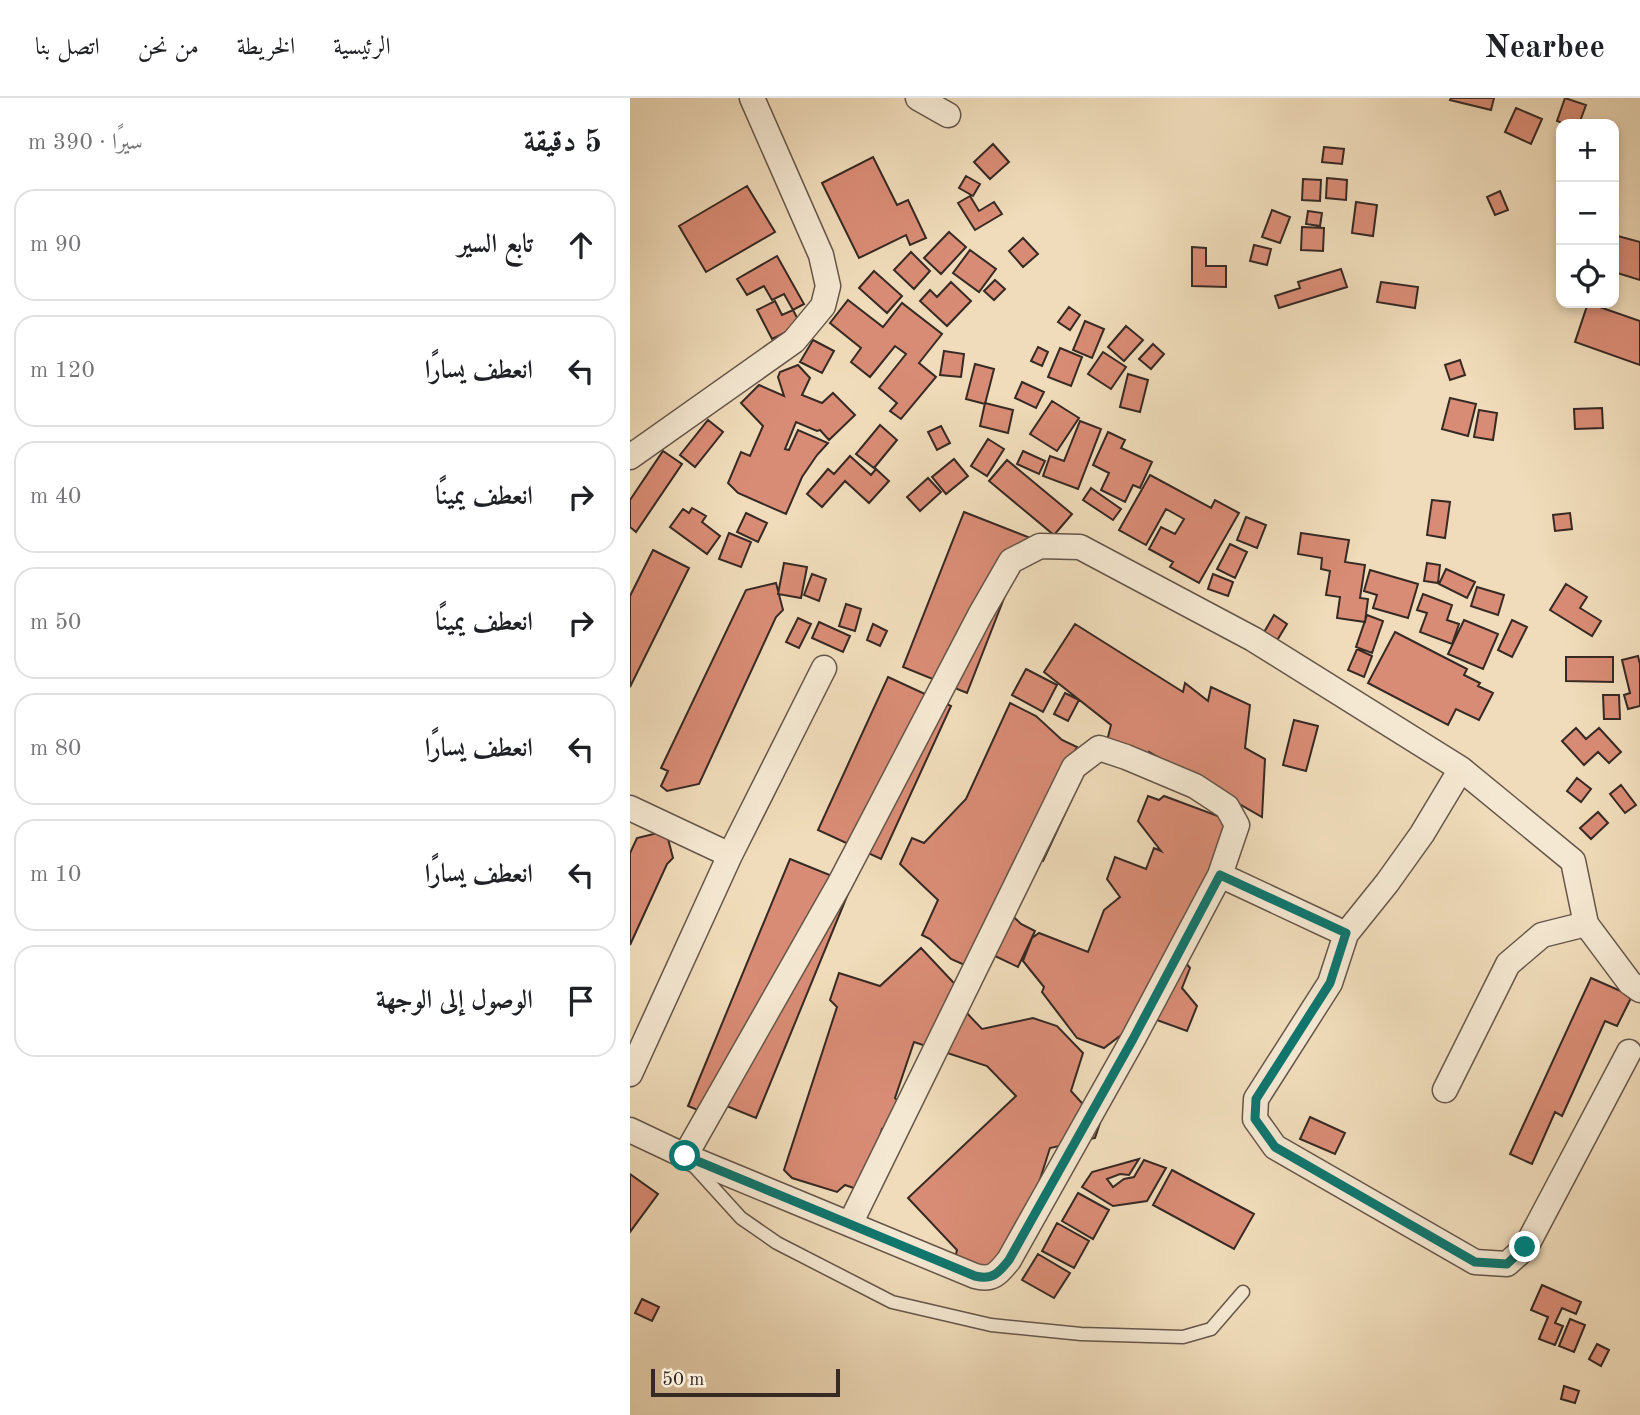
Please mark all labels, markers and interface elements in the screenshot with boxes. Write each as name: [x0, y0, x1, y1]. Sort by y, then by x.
text: Nearbee: [1485, 32, 1605, 65]
text: اتصل بنا: [35, 36, 100, 60]
text: من نحن: [138, 36, 199, 60]
text: الخريطة: [237, 36, 295, 60]
text: الرئيسية: [333, 36, 391, 60]
map controls: [1556, 119, 1619, 308]
button: +: [1556, 119, 1619, 182]
text: 5 دقيقة: [524, 128, 602, 158]
text: سيرًا · 390 m: [28, 131, 143, 154]
button: −: [1556, 182, 1619, 245]
icon: ahead: [562, 226, 600, 264]
text: تابع السير: [458, 232, 533, 258]
text: 90 m: [30, 233, 81, 256]
button: locate: [1556, 245, 1619, 308]
icon: left: [562, 352, 600, 390]
text: انعطف يسارًا: [425, 358, 533, 384]
text: 120 m: [30, 359, 95, 382]
icon: right: [562, 478, 600, 516]
text: انعطف يمينًا: [435, 484, 533, 510]
text: 40 m: [30, 485, 81, 508]
icon: right: [562, 604, 600, 642]
text: انعطف يمينًا: [435, 610, 533, 636]
text: 50 m: [30, 611, 81, 634]
icon: left: [562, 730, 600, 768]
text: انعطف يسارًا: [425, 736, 533, 762]
text: 80 m: [30, 737, 81, 760]
icon: left: [562, 856, 600, 894]
text: انعطف يسارًا: [425, 862, 533, 888]
text: 10 m: [30, 863, 81, 886]
icon: arrive: [562, 982, 600, 1020]
text: الوصول إلى الوجهة: [376, 988, 533, 1014]
route start: [669, 1140, 700, 1171]
route end: [1509, 1231, 1540, 1262]
scale bar: [651, 1366, 840, 1398]
text: 50 m: [662, 1371, 704, 1390]

